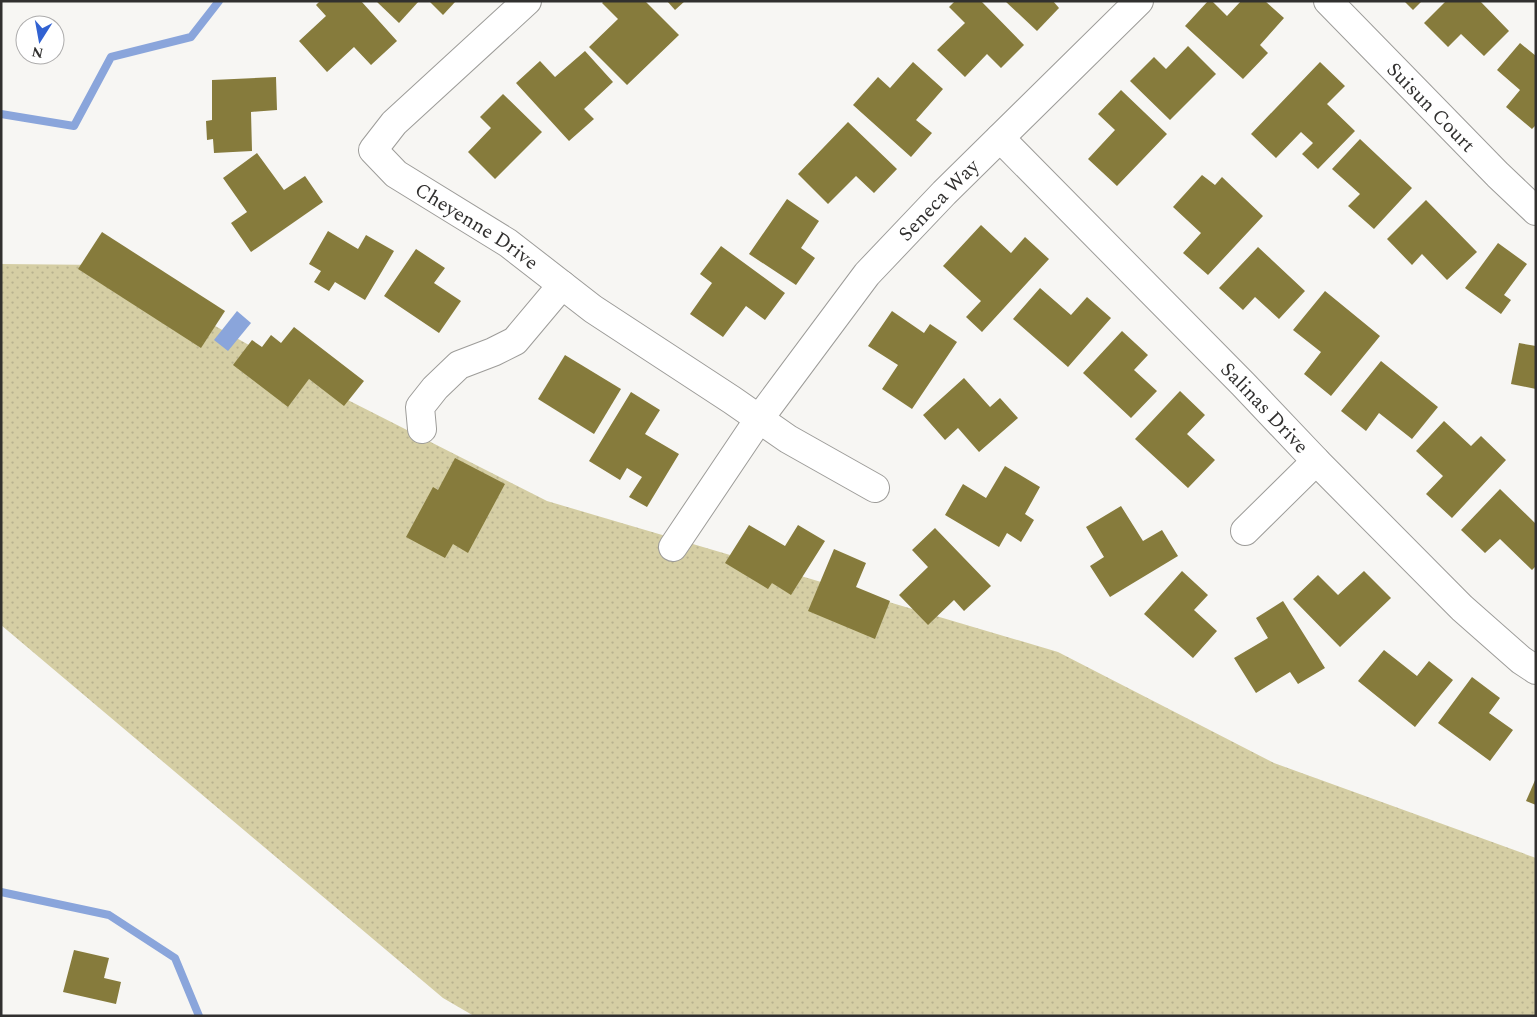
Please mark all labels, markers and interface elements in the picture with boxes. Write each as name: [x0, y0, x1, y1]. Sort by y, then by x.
north arrow: [15, 15, 65, 65]
text: N: [30, 41, 45, 64]
street label: Suisun Court: [1379, 55, 1482, 160]
street label: Seneca Way: [892, 151, 987, 248]
street label: Cheyenne Drive: [409, 175, 545, 277]
street label: Salinas Drive: [1213, 356, 1316, 461]

